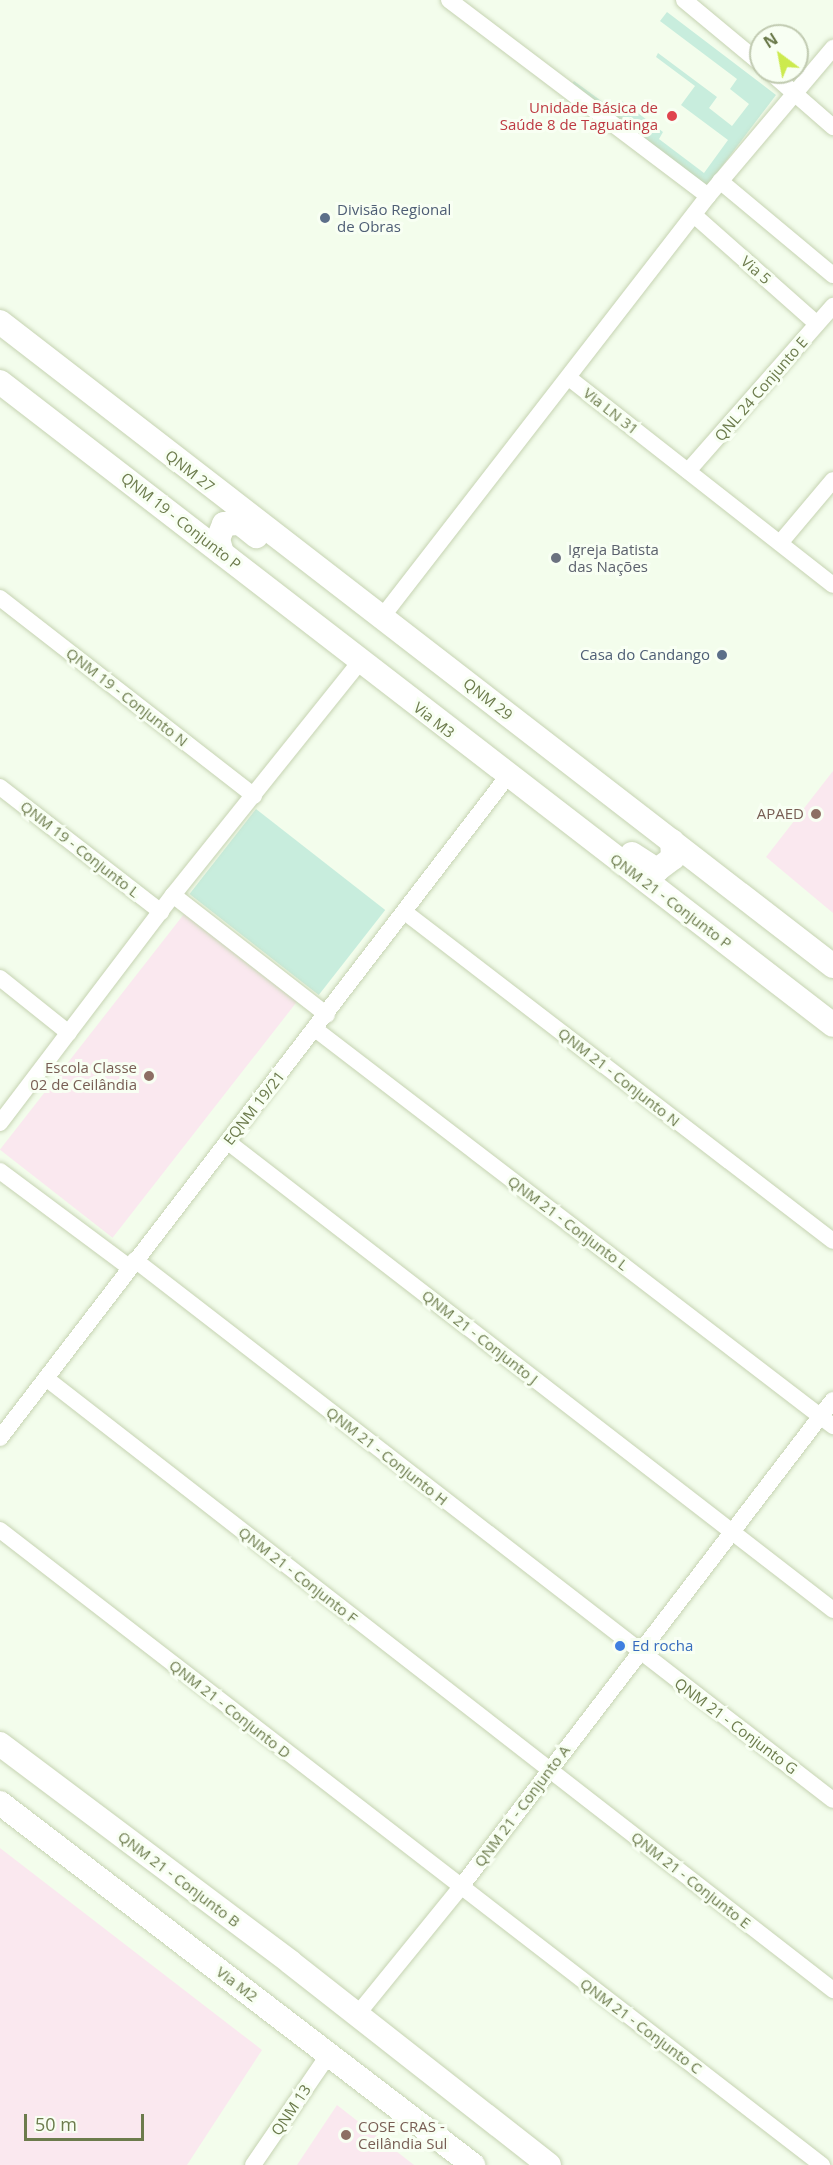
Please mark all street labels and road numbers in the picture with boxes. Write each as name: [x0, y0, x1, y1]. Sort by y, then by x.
street label: Via 5: [737, 252, 775, 288]
street label: QNL 24 Conjunto E: [711, 333, 811, 445]
street label: Via LN 31: [580, 384, 642, 438]
street label: QNM 27: [162, 446, 218, 496]
street label: QNM 19 - Conjunto P: [117, 469, 245, 573]
street label: QNM 19 - Conjunto N: [63, 644, 191, 750]
street label: QNM 29: [460, 674, 516, 724]
street label: Via M3: [410, 698, 458, 742]
street label: QNM 19 - Conjunto L: [17, 797, 143, 901]
street label: QNM 21 - Conjunto P: [607, 849, 735, 953]
street label: QNM 21 - Conjunto N: [555, 1024, 683, 1130]
street label: EQNM 19/21: [220, 1068, 288, 1148]
street label: QNM 21 - Conjunto L: [504, 1172, 632, 1274]
street label: QNM 21 - Conjunto J: [418, 1286, 542, 1388]
street label: QNM 21 - Conjunto H: [323, 1403, 451, 1509]
street label: QNM 21 - Conjunto F: [235, 1523, 361, 1627]
street label: QNM 21 - Conjunto D: [166, 1656, 294, 1762]
street label: QNM 21 - Conjunto G: [671, 1674, 801, 1778]
street label: QNM 21 - Conjunto A: [470, 1742, 574, 1870]
street label: QNM 21 - Conjunto B: [115, 1827, 243, 1931]
street label: QNM 21 - Conjunto E: [628, 1828, 754, 1932]
street label: Via M2: [213, 1963, 261, 2005]
street label: QNM 21 - Conjunto C: [577, 1974, 705, 2078]
street label: QNM 13: [267, 2081, 315, 2139]

